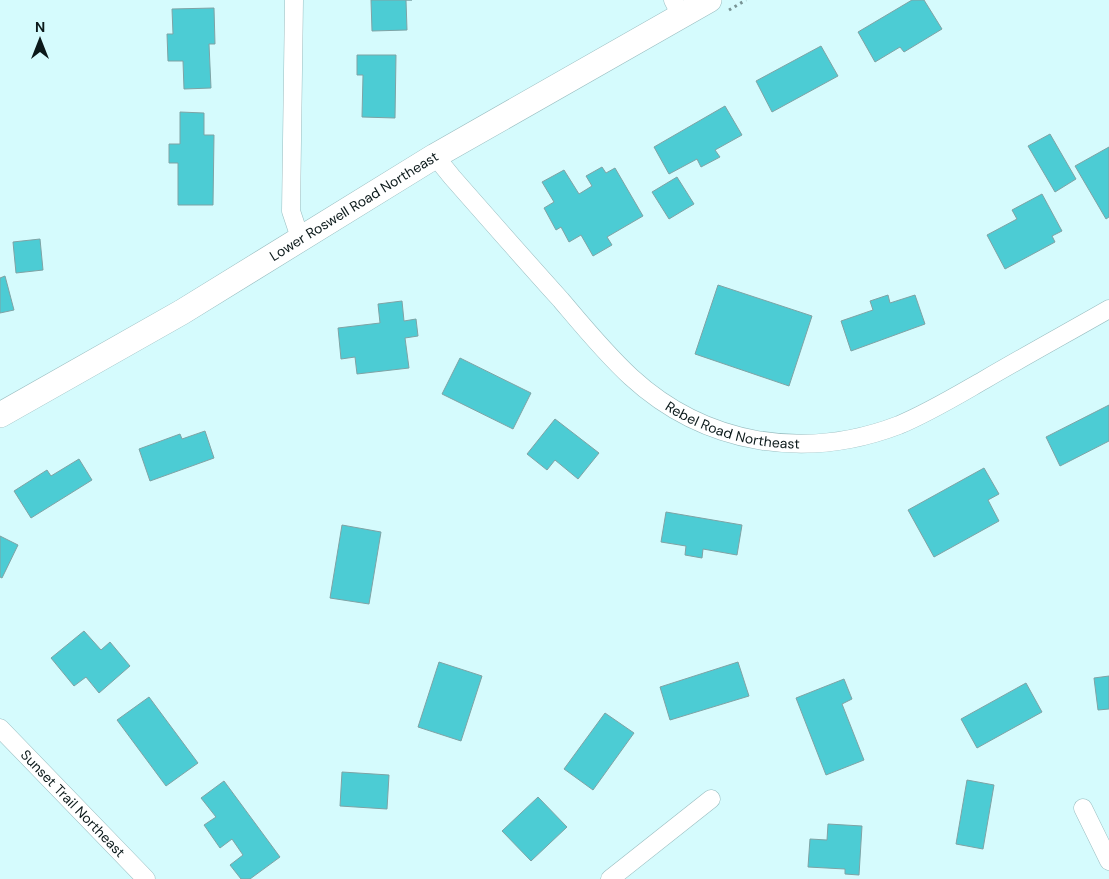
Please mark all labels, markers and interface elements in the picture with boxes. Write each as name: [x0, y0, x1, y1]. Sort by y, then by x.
north arrow: [15, 15, 65, 65]
text: N: [35, 18, 45, 36]
street label: Lower Roswell Road Northeast: [266, 147, 441, 265]
street label: Rebel Road Northeast: [662, 397, 800, 453]
street label: Sunset Trail Northeast: [17, 746, 129, 861]

